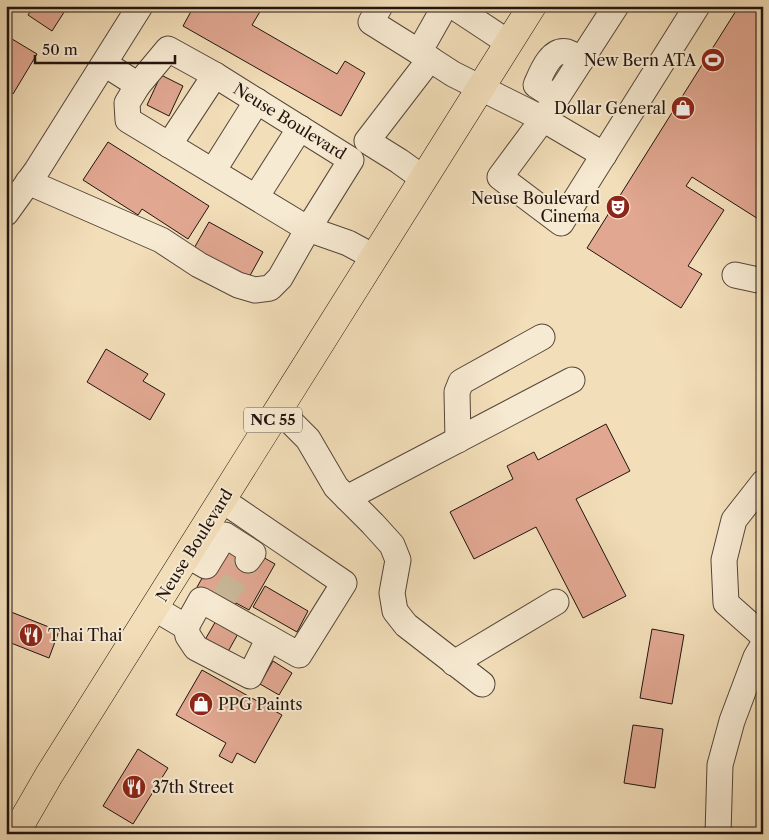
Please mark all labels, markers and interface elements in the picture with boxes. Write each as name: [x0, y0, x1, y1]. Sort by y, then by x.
scale bar: [35, 32, 175, 64]
text: 50 m: [42, 40, 78, 59]
sports icon: New Bern ATA: [700, 47, 726, 73]
place label: New Bern ATA: [584, 50, 697, 70]
street label: Neuse Boulevard: [230, 78, 350, 164]
shop icon: Dollar General: [670, 95, 696, 121]
place label: Dollar General: [554, 98, 666, 118]
place label: Neuse Boulevard Cinema: [471, 188, 601, 226]
theatre icon: Neuse Boulevard Cinema: [605, 194, 631, 220]
road number: NC 55: [244, 408, 302, 432]
street label: Neuse Boulevard: [151, 485, 237, 605]
restaurant icon: Thai Thai: [18, 622, 44, 648]
place label: Thai Thai: [48, 625, 123, 645]
shop icon: PPG Paints: [188, 691, 214, 717]
place label: PPG Paints: [218, 694, 303, 714]
restaurant icon: 37th Street: [121, 774, 147, 800]
place label: 37th Street: [152, 777, 234, 797]

